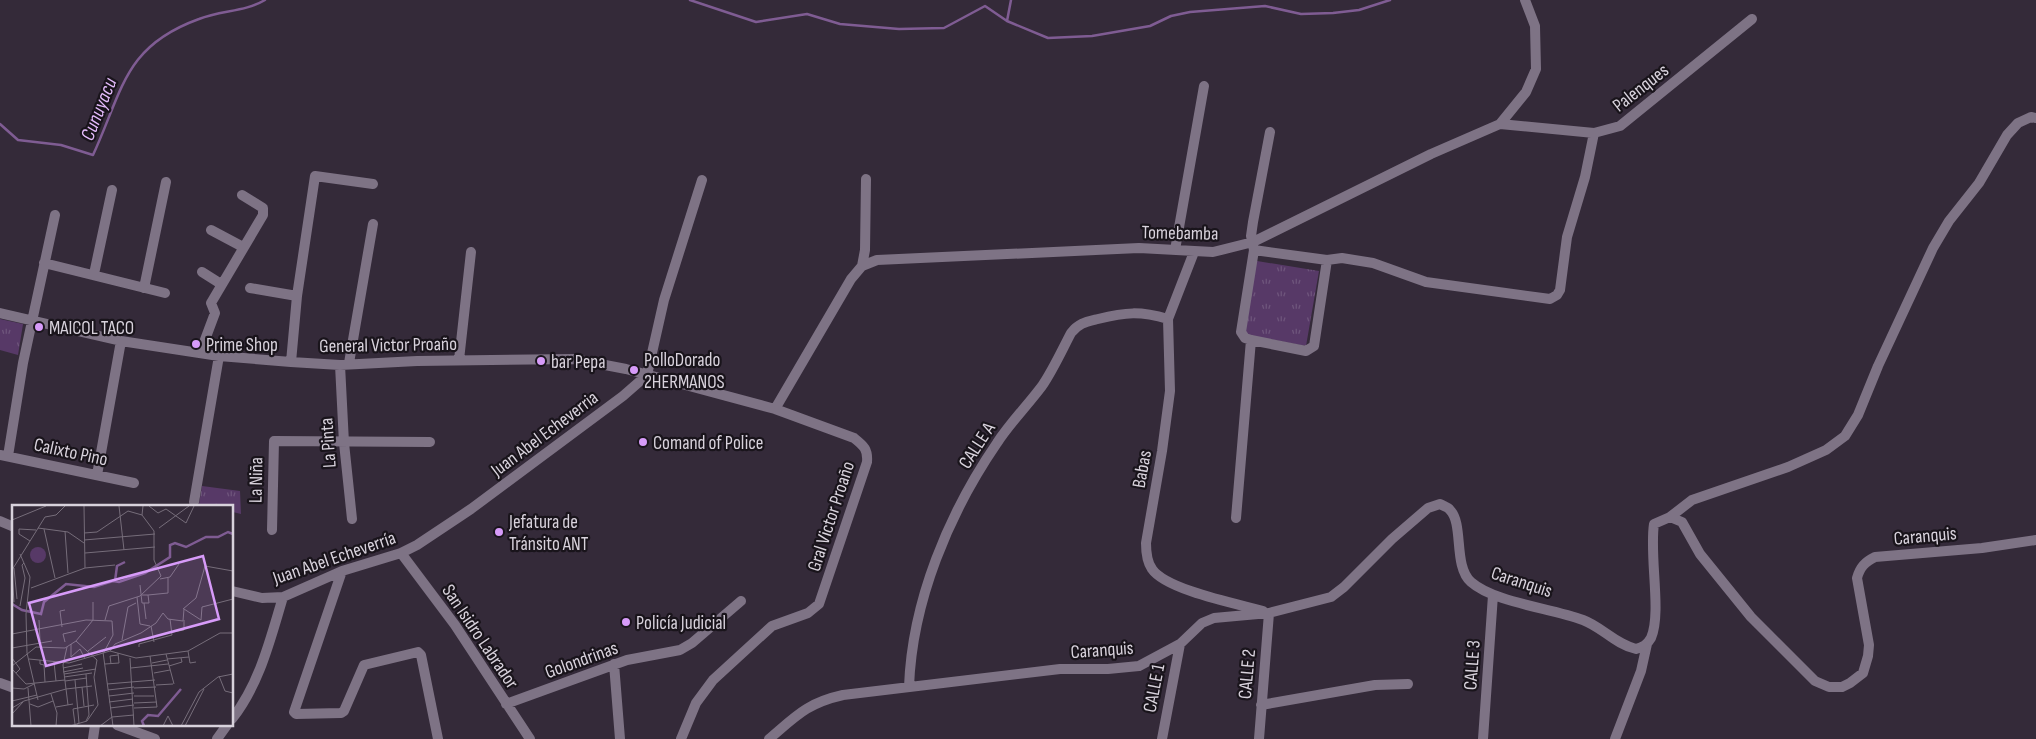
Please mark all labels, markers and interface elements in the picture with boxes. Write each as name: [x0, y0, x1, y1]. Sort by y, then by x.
street label: Palenques: [1608, 59, 1674, 117]
water label: Cunuyacu: [76, 74, 123, 144]
street label: Tomebamba: [1141, 221, 1219, 246]
place label: MAICOL TACO: [49, 317, 134, 340]
marker: MAICOL TACO: [33, 321, 45, 333]
street label: General Victor Proaño: [319, 333, 457, 358]
place label: Prime Shop: [206, 334, 278, 357]
marker: Prime Shop: [190, 338, 202, 350]
place label: PolloDorado 2HERMANOS: [644, 349, 725, 394]
place label: bar Pepa: [551, 351, 605, 374]
marker: bar Pepa: [535, 355, 547, 367]
marker: PolloDorado 2HERMANOS: [628, 364, 640, 376]
street label: Juan Abel Echeverria: [486, 386, 603, 483]
street label: La Pinta: [315, 417, 342, 469]
street label: CALLE A: [954, 418, 1001, 473]
place label: Comand of Police: [653, 432, 763, 455]
street label: Calixto Pino: [32, 433, 110, 471]
marker: Comand of Police: [637, 436, 649, 448]
street label: Babas: [1128, 448, 1157, 490]
street label: La Niña: [245, 457, 268, 503]
street label: Gral Victor Proaño: [803, 458, 860, 574]
inset map: [12, 505, 234, 726]
place label: Jefatura de Tránsito ANT: [508, 511, 589, 556]
street label: Caranquis: [1893, 522, 1958, 551]
marker: Jefatura de Tránsito ANT: [493, 526, 505, 538]
street label: Juan Abel Echeverría: [269, 527, 399, 591]
street label: Caranquis: [1488, 562, 1555, 603]
street label: San Isidro Labrador: [436, 580, 523, 694]
place label: Policía Judicial: [636, 612, 726, 635]
marker: Policía Judicial: [620, 616, 632, 628]
street label: Golondrinas: [542, 637, 621, 684]
street label: Caranquis: [1070, 637, 1135, 664]
street label: CALLE 3: [1459, 639, 1486, 691]
street label: CALLE 2: [1234, 648, 1261, 700]
street label: CALLE 1: [1139, 662, 1170, 714]

